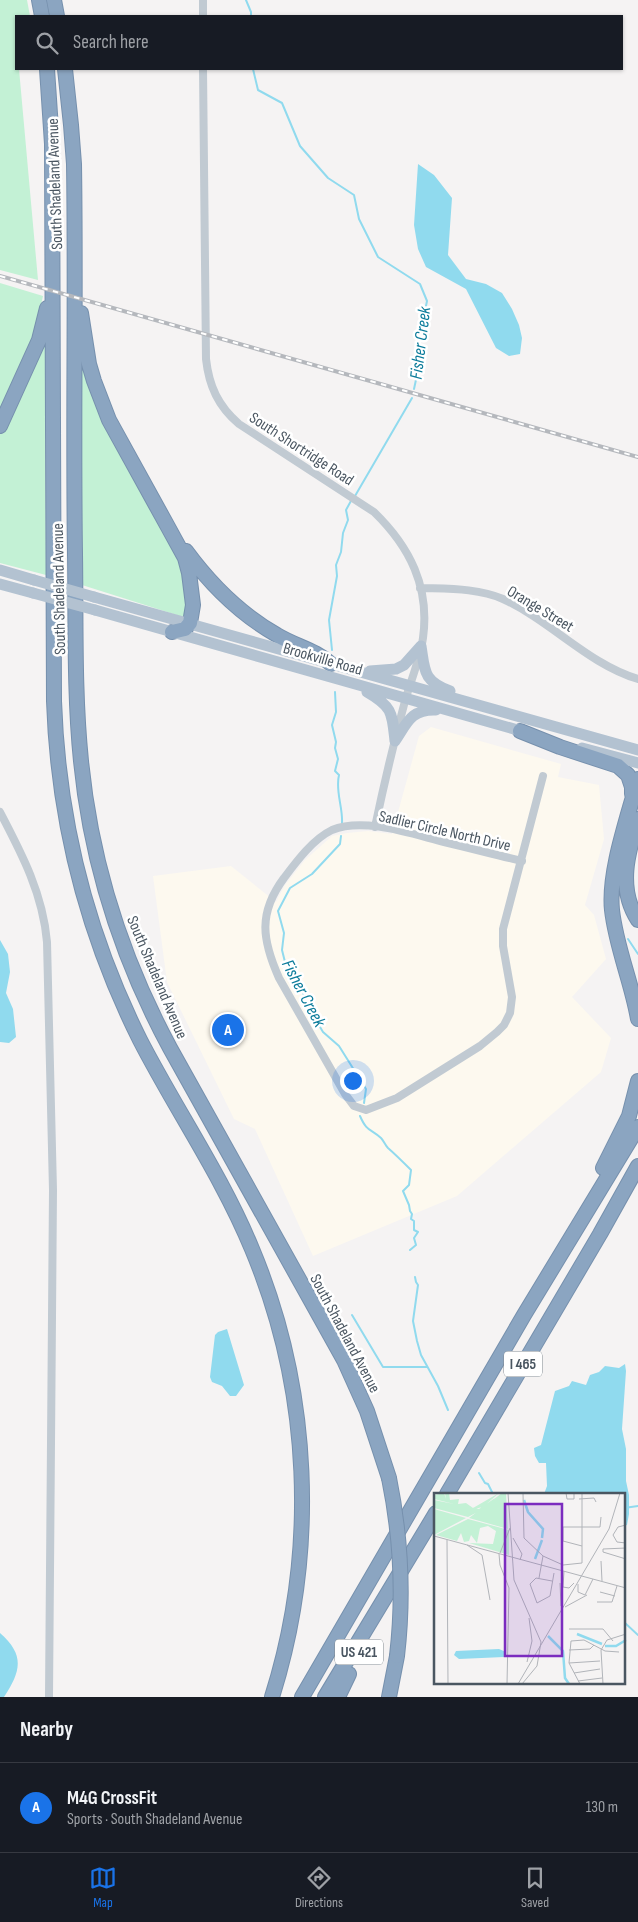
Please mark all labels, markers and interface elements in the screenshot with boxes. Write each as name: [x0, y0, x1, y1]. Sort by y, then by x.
search box: [15, 15, 623, 70]
icon: search: [33, 29, 61, 57]
text: Search here: [73, 31, 149, 54]
street label: South Shadeland Avenue: [44, 118, 67, 250]
water label: Fisher Creek: [406, 304, 436, 381]
street label: South Shortridge Road: [245, 408, 357, 490]
street label: South Shadeland Avenue: [49, 523, 70, 655]
street label: Orange Street: [503, 582, 577, 637]
street label: Brookville Road: [281, 639, 364, 680]
street label: Sadlier Circle North Drive: [377, 807, 512, 856]
street label: South Shadeland Avenue: [122, 913, 191, 1042]
water label: Fisher Creek: [277, 956, 331, 1032]
pin: A: [212, 1011, 244, 1049]
your location: [340, 1068, 366, 1094]
street label: South Shadeland Avenue: [305, 1271, 384, 1396]
road number: I 465: [504, 1352, 542, 1376]
inset map: [434, 1493, 626, 1684]
road number: US 421: [335, 1640, 383, 1664]
text: Nearby: [20, 1717, 73, 1742]
text: M4G CrossFit: [67, 1787, 157, 1810]
text: A: [32, 1798, 40, 1817]
text: 130 m: [586, 1798, 618, 1817]
text: Sports · South Shadeland Avenue: [67, 1810, 242, 1829]
tab: Map: [89, 1864, 117, 1911]
tab: Directions: [295, 1864, 343, 1911]
tab: Saved: [521, 1864, 549, 1911]

